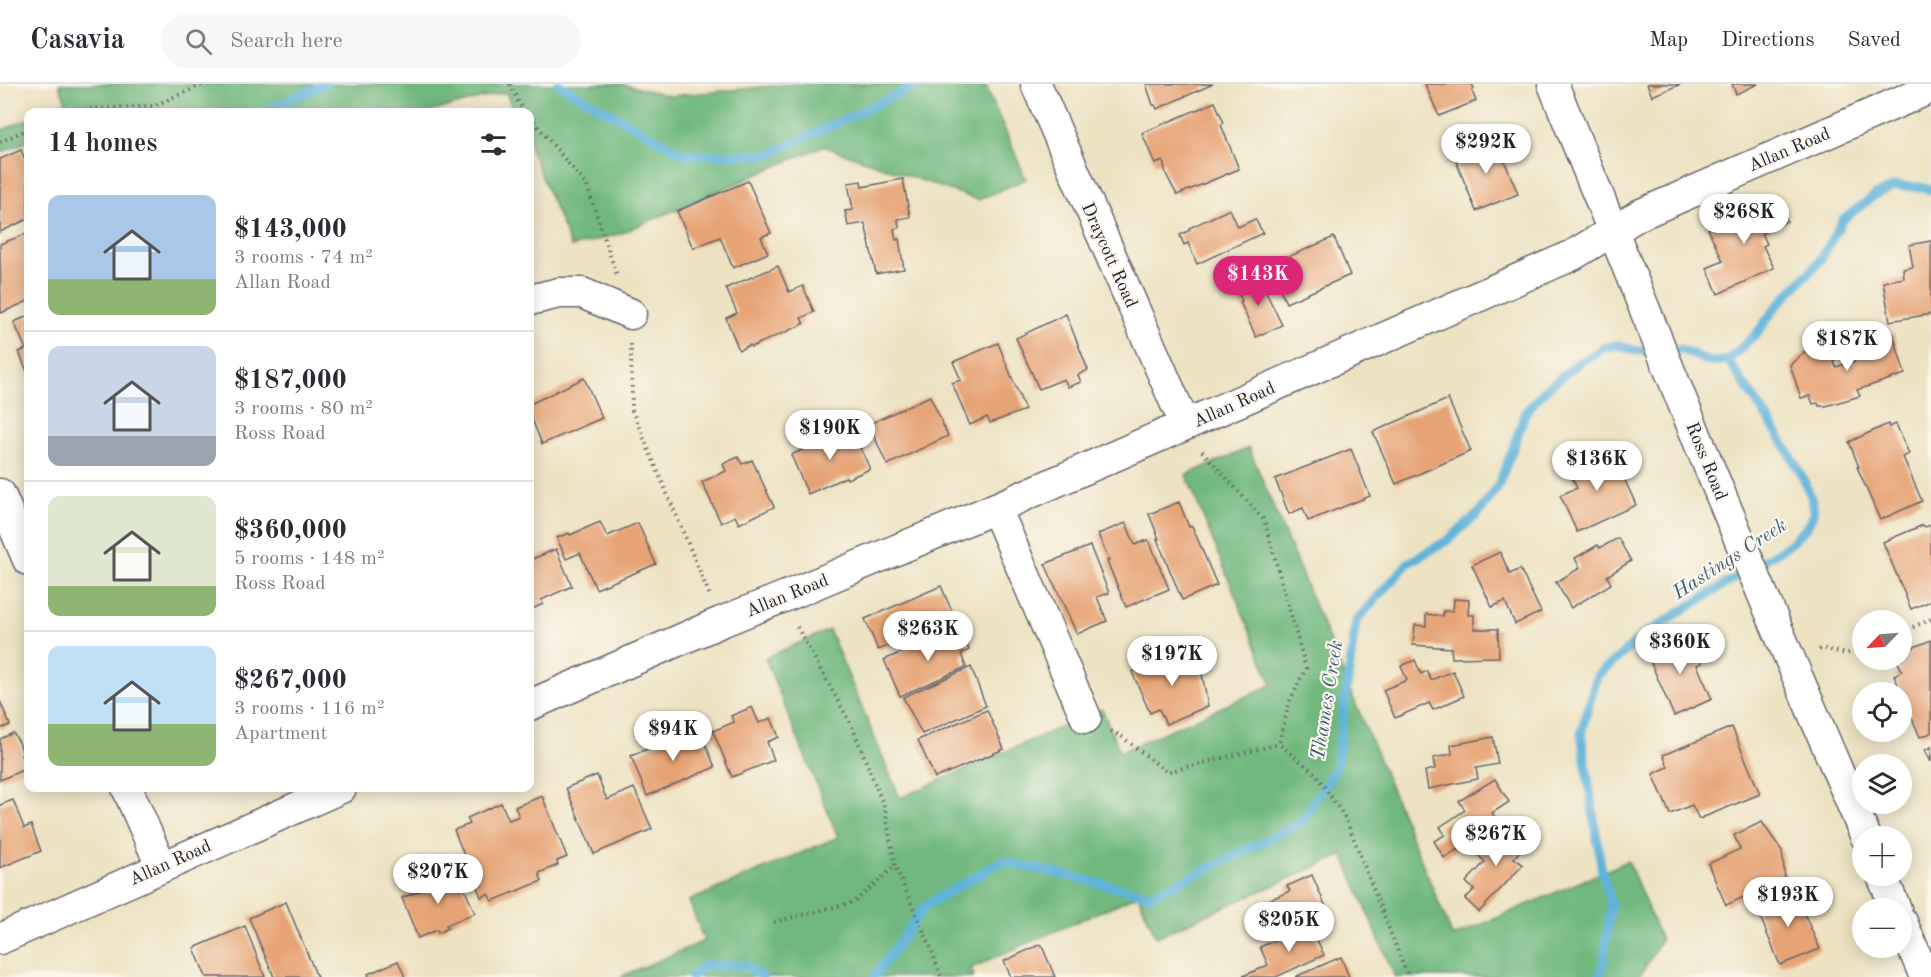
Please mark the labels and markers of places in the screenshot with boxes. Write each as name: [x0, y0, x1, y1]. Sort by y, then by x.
pin: $292K: [1444, 124, 1528, 175]
pin: $268K: [1702, 194, 1786, 245]
pin: $143K: [1216, 256, 1300, 307]
pin: $187K: [1805, 321, 1889, 372]
pin: $190K: [788, 410, 872, 461]
pin: $136K: [1555, 441, 1639, 492]
pin: $263K: [886, 611, 970, 662]
pin: $360K: [1638, 624, 1722, 675]
pin: $197K: [1130, 636, 1214, 687]
pin: $94K: [637, 711, 709, 762]
pin: $267K: [1454, 816, 1538, 867]
pin: $207K: [396, 854, 480, 905]
pin: $193K: [1746, 877, 1830, 928]
pin: $205K: [1247, 902, 1331, 953]

